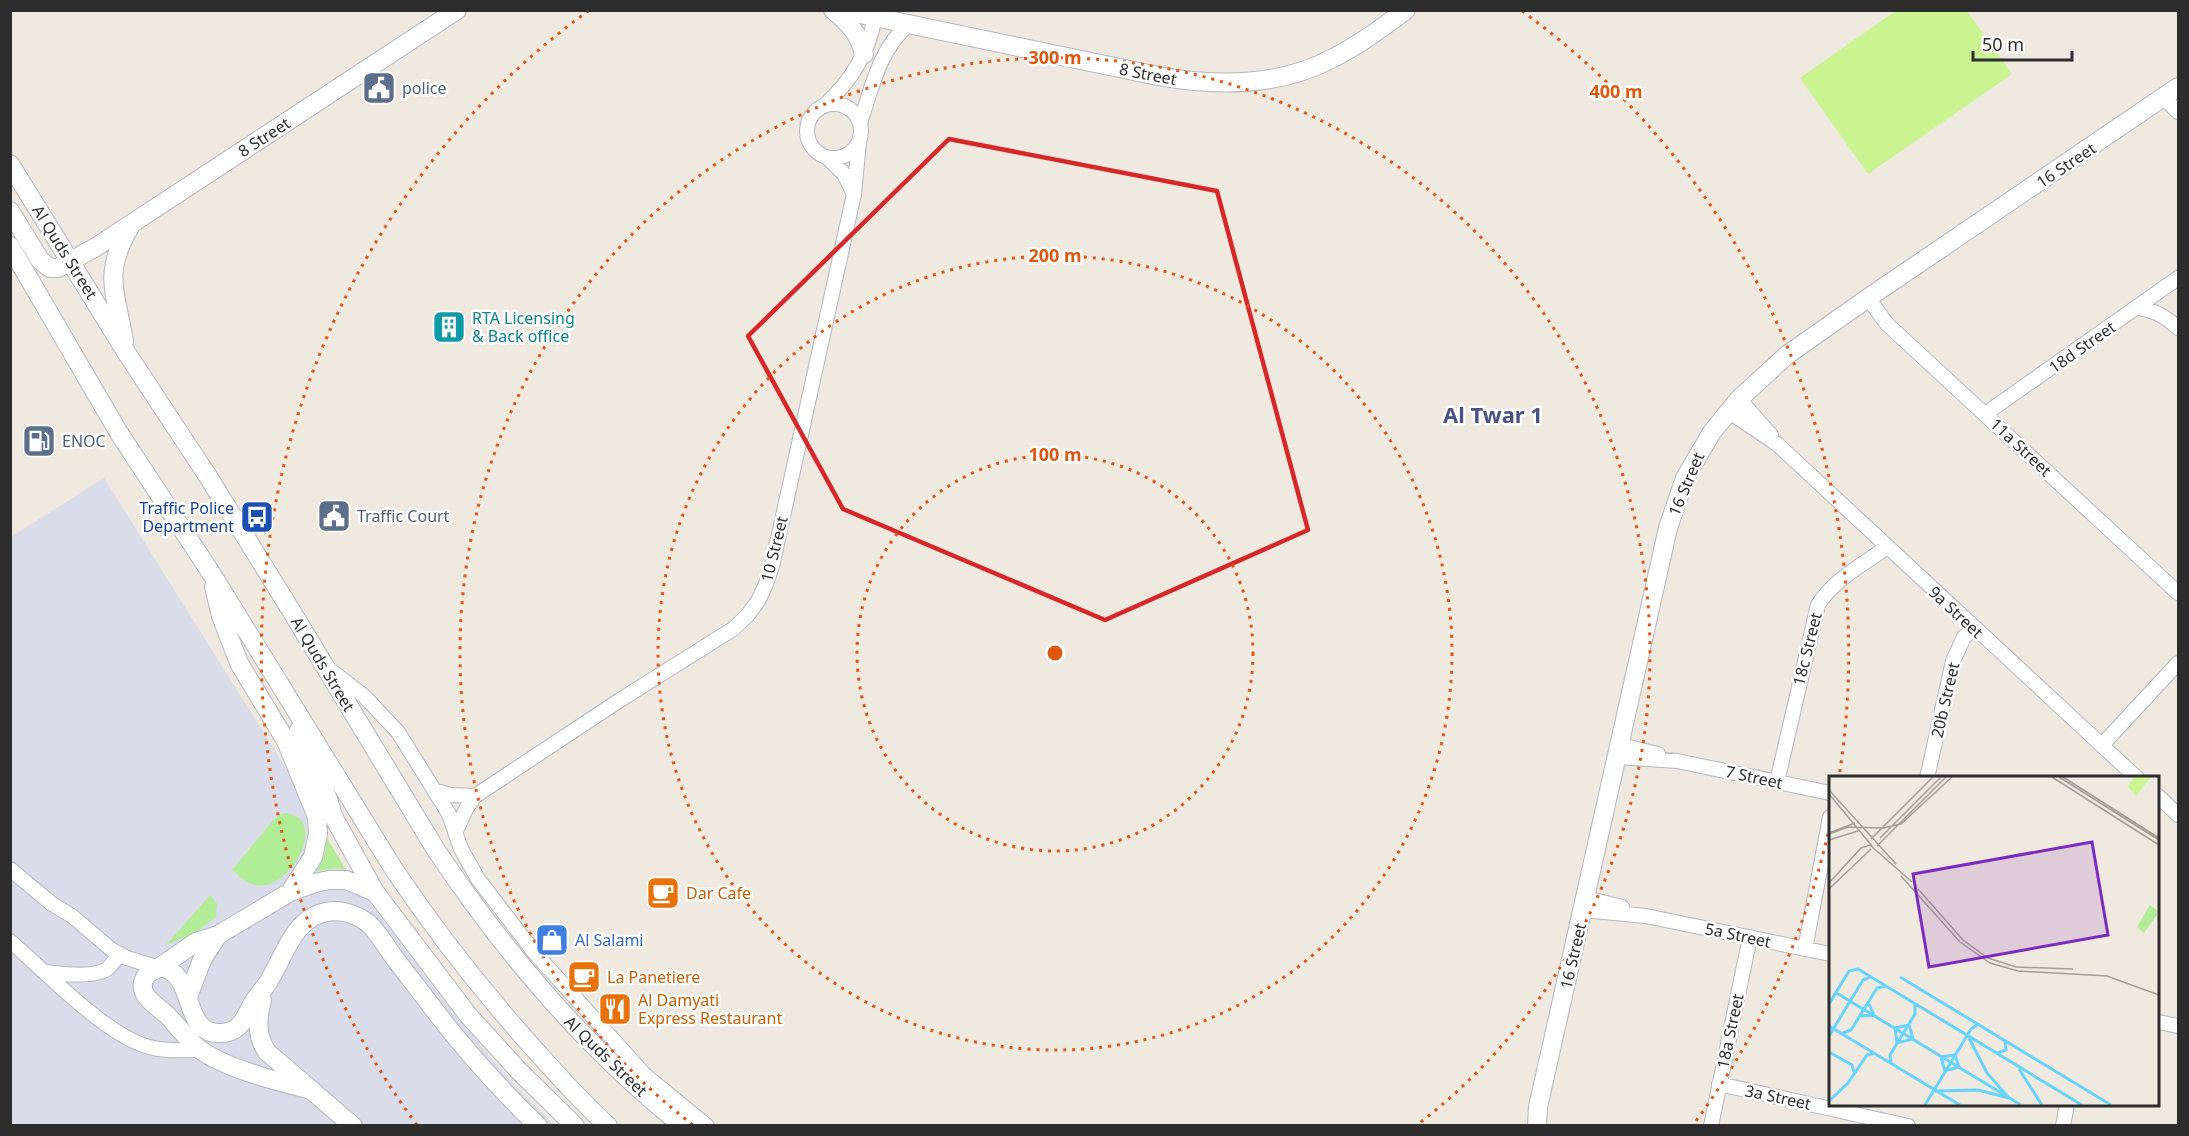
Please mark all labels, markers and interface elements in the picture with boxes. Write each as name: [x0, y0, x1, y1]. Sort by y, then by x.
scale bar: [1973, 24, 2072, 62]
text: 50 m: [1982, 32, 2024, 56]
text: 300 m: [1028, 45, 1082, 69]
street label: 8 Street: [1117, 58, 1179, 90]
public building icon: police: [361, 70, 397, 106]
place label: police: [402, 77, 446, 99]
text: 400 m: [1589, 79, 1643, 103]
street label: 8 Street: [234, 112, 294, 162]
street label: 16 Street: [2032, 137, 2100, 193]
street label: Al Quds Street: [27, 201, 103, 303]
text: 200 m: [1028, 243, 1082, 267]
place label: RTA Licensing & Back office: [472, 307, 575, 347]
building icon: RTA Licensing & Back office: [431, 309, 467, 345]
street label: 18d Street: [2044, 316, 2120, 378]
district label: Al Twar 1: [1443, 399, 1543, 429]
street label: 11a Street: [1986, 413, 2056, 481]
fuel station icon: ENOC: [21, 423, 57, 459]
place label: ENOC: [62, 430, 106, 452]
text: 100 m: [1028, 442, 1082, 466]
street label: 16 Street: [1663, 449, 1709, 519]
place label: Traffic Police Department: [139, 497, 234, 537]
public building icon: Traffic Court: [316, 498, 352, 534]
bus stop icon: Traffic Police Department: [239, 499, 275, 535]
place label: Traffic Court: [357, 505, 450, 527]
street label: 10 Street: [755, 514, 793, 584]
street label: 9a Street: [1924, 581, 1988, 643]
street label: 18c Street: [1787, 610, 1827, 688]
street label: Al Quds Street: [286, 612, 360, 716]
centre of rings: [1045, 643, 1065, 663]
street label: 20b Street: [1926, 660, 1964, 740]
street label: 7 Street: [1723, 760, 1785, 794]
inset map: [1829, 776, 2159, 1106]
cafe icon: Dar Cafe: [645, 875, 681, 911]
place label: Dar Cafe: [686, 882, 751, 904]
street label: 5a Street: [1703, 917, 1773, 953]
street label: 16 Street: [1555, 921, 1591, 991]
shop icon: Al Salami: [534, 922, 570, 958]
place label: Al Salami: [575, 929, 643, 951]
cafe icon: La Panetiere: [566, 959, 602, 995]
place label: La Panetiere: [607, 966, 700, 988]
place label: Al Damyati Express Restaurant: [638, 989, 782, 1029]
restaurant icon: Al Damyati Express Restaurant: [597, 991, 633, 1027]
street label: 18a Street: [1711, 991, 1749, 1071]
street label: Al Quds Street: [560, 1011, 652, 1101]
street label: 3a Street: [1743, 1079, 1813, 1115]

